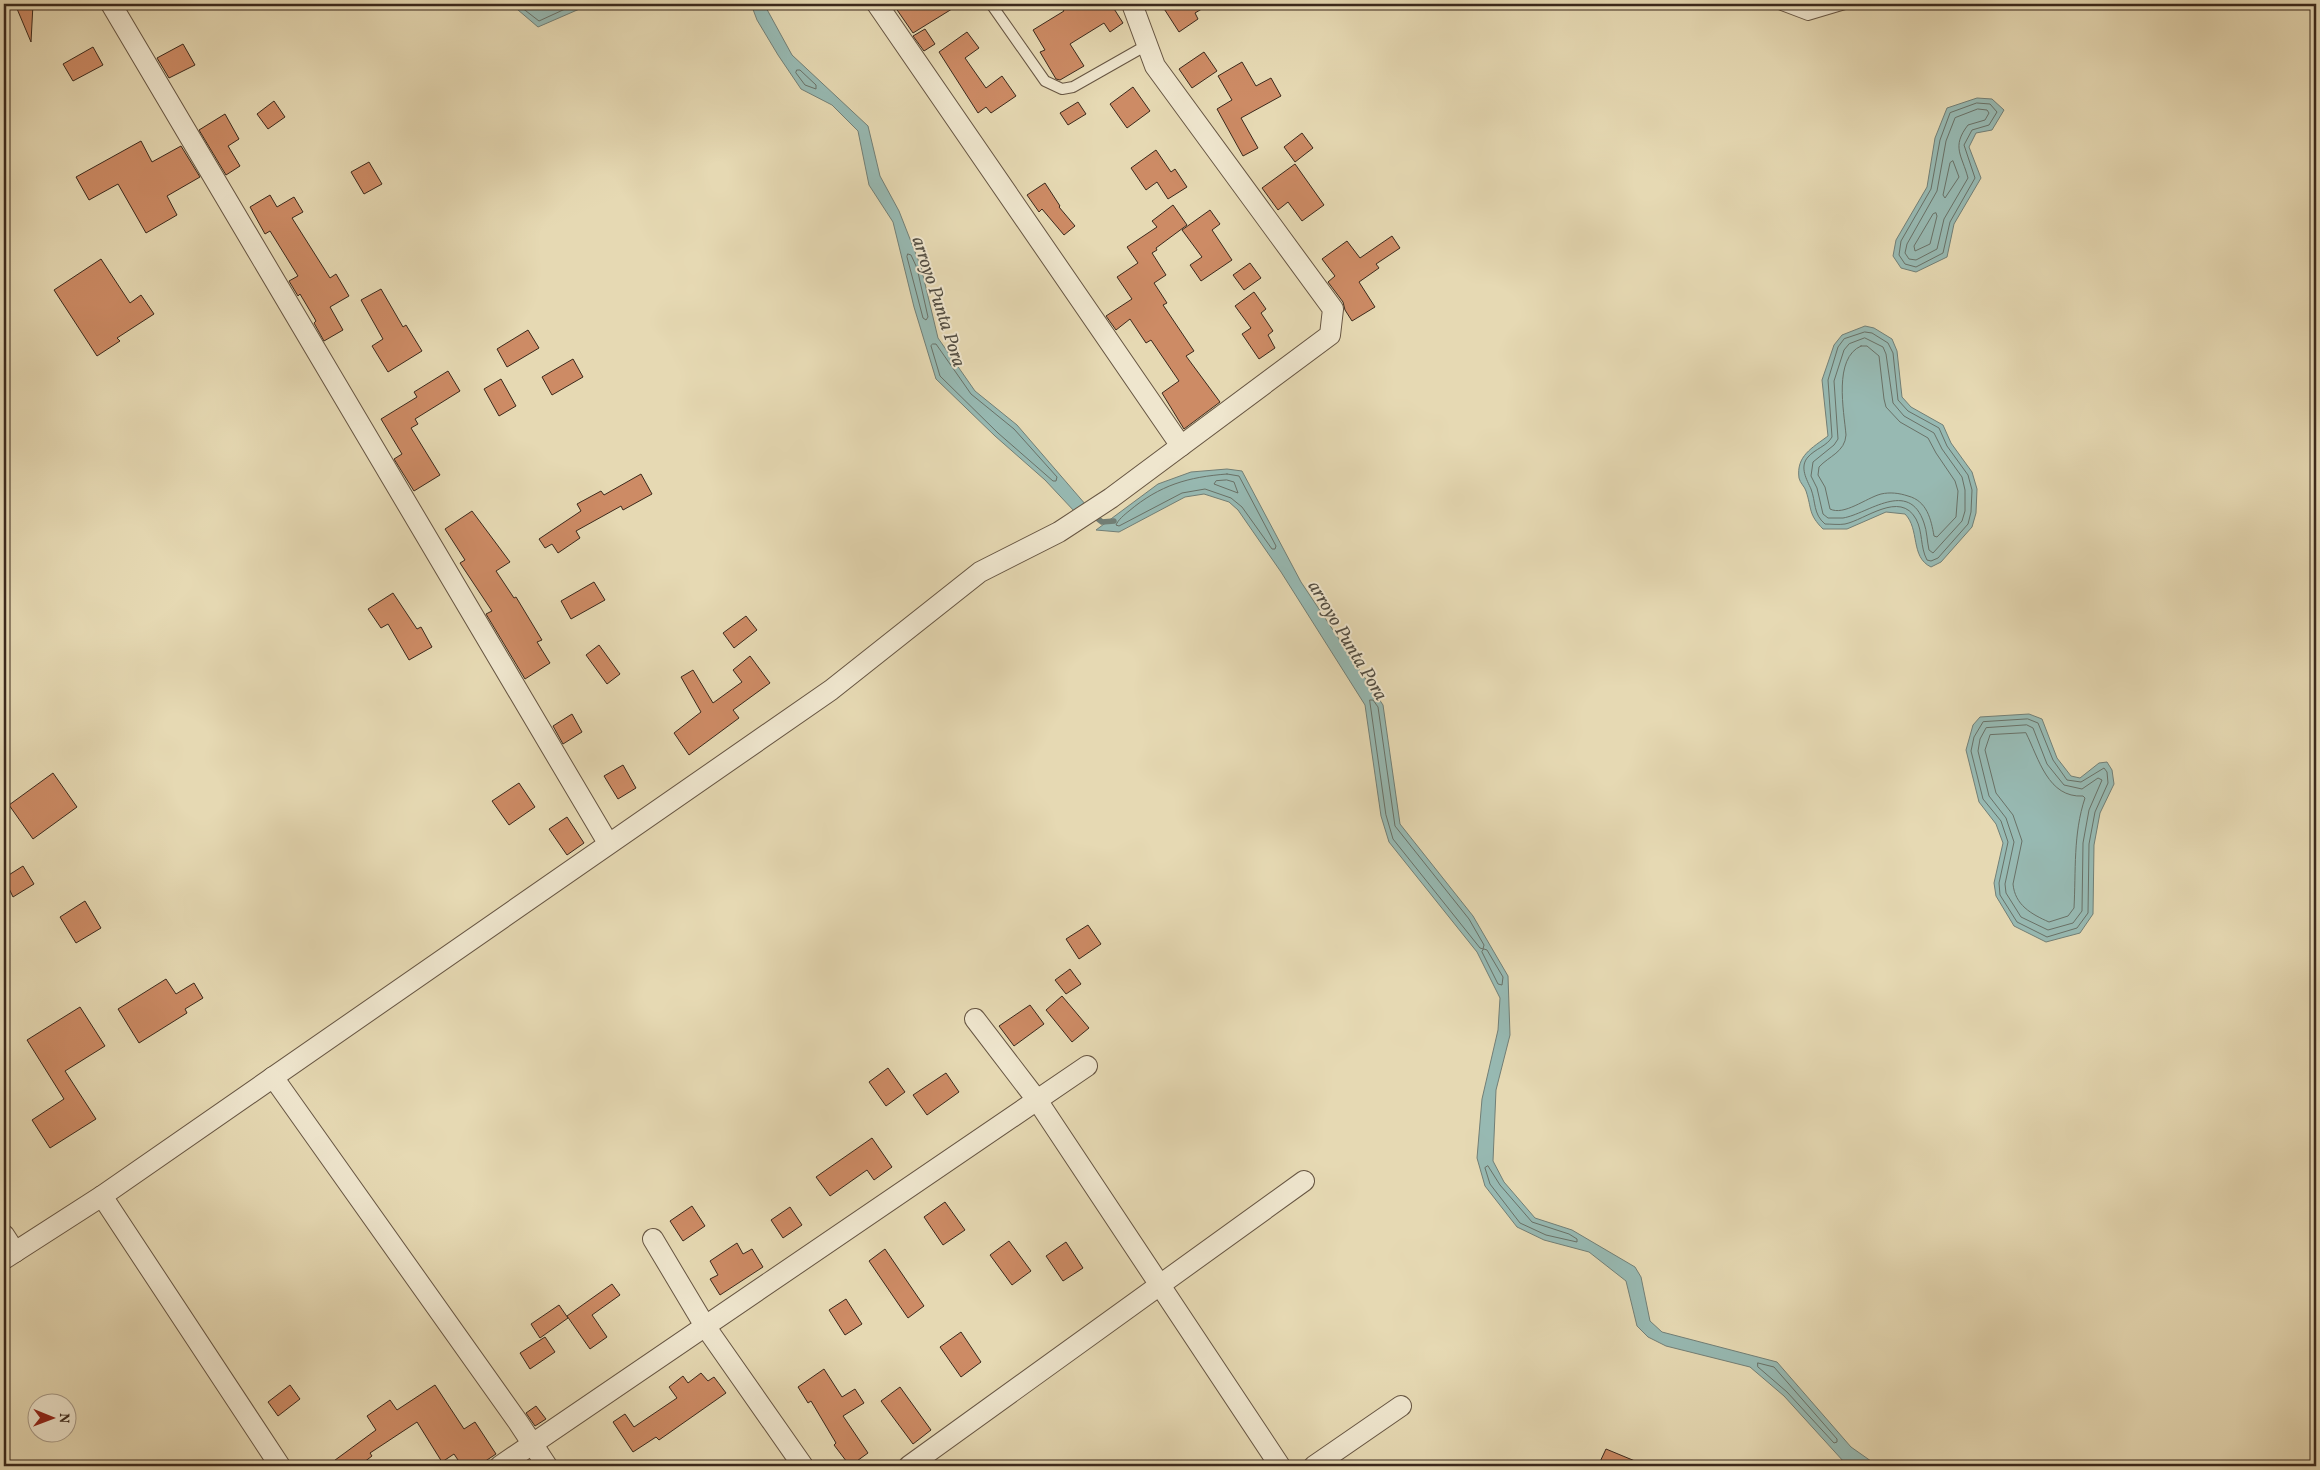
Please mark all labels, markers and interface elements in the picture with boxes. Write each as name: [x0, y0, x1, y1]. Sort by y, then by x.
water label: arroyo Punta Pora: [905, 233, 971, 371]
water label: arroyo Punta Pora: [1301, 576, 1393, 706]
north arrow: [28, 1392, 78, 1442]
text: N: [54, 1413, 73, 1423]

